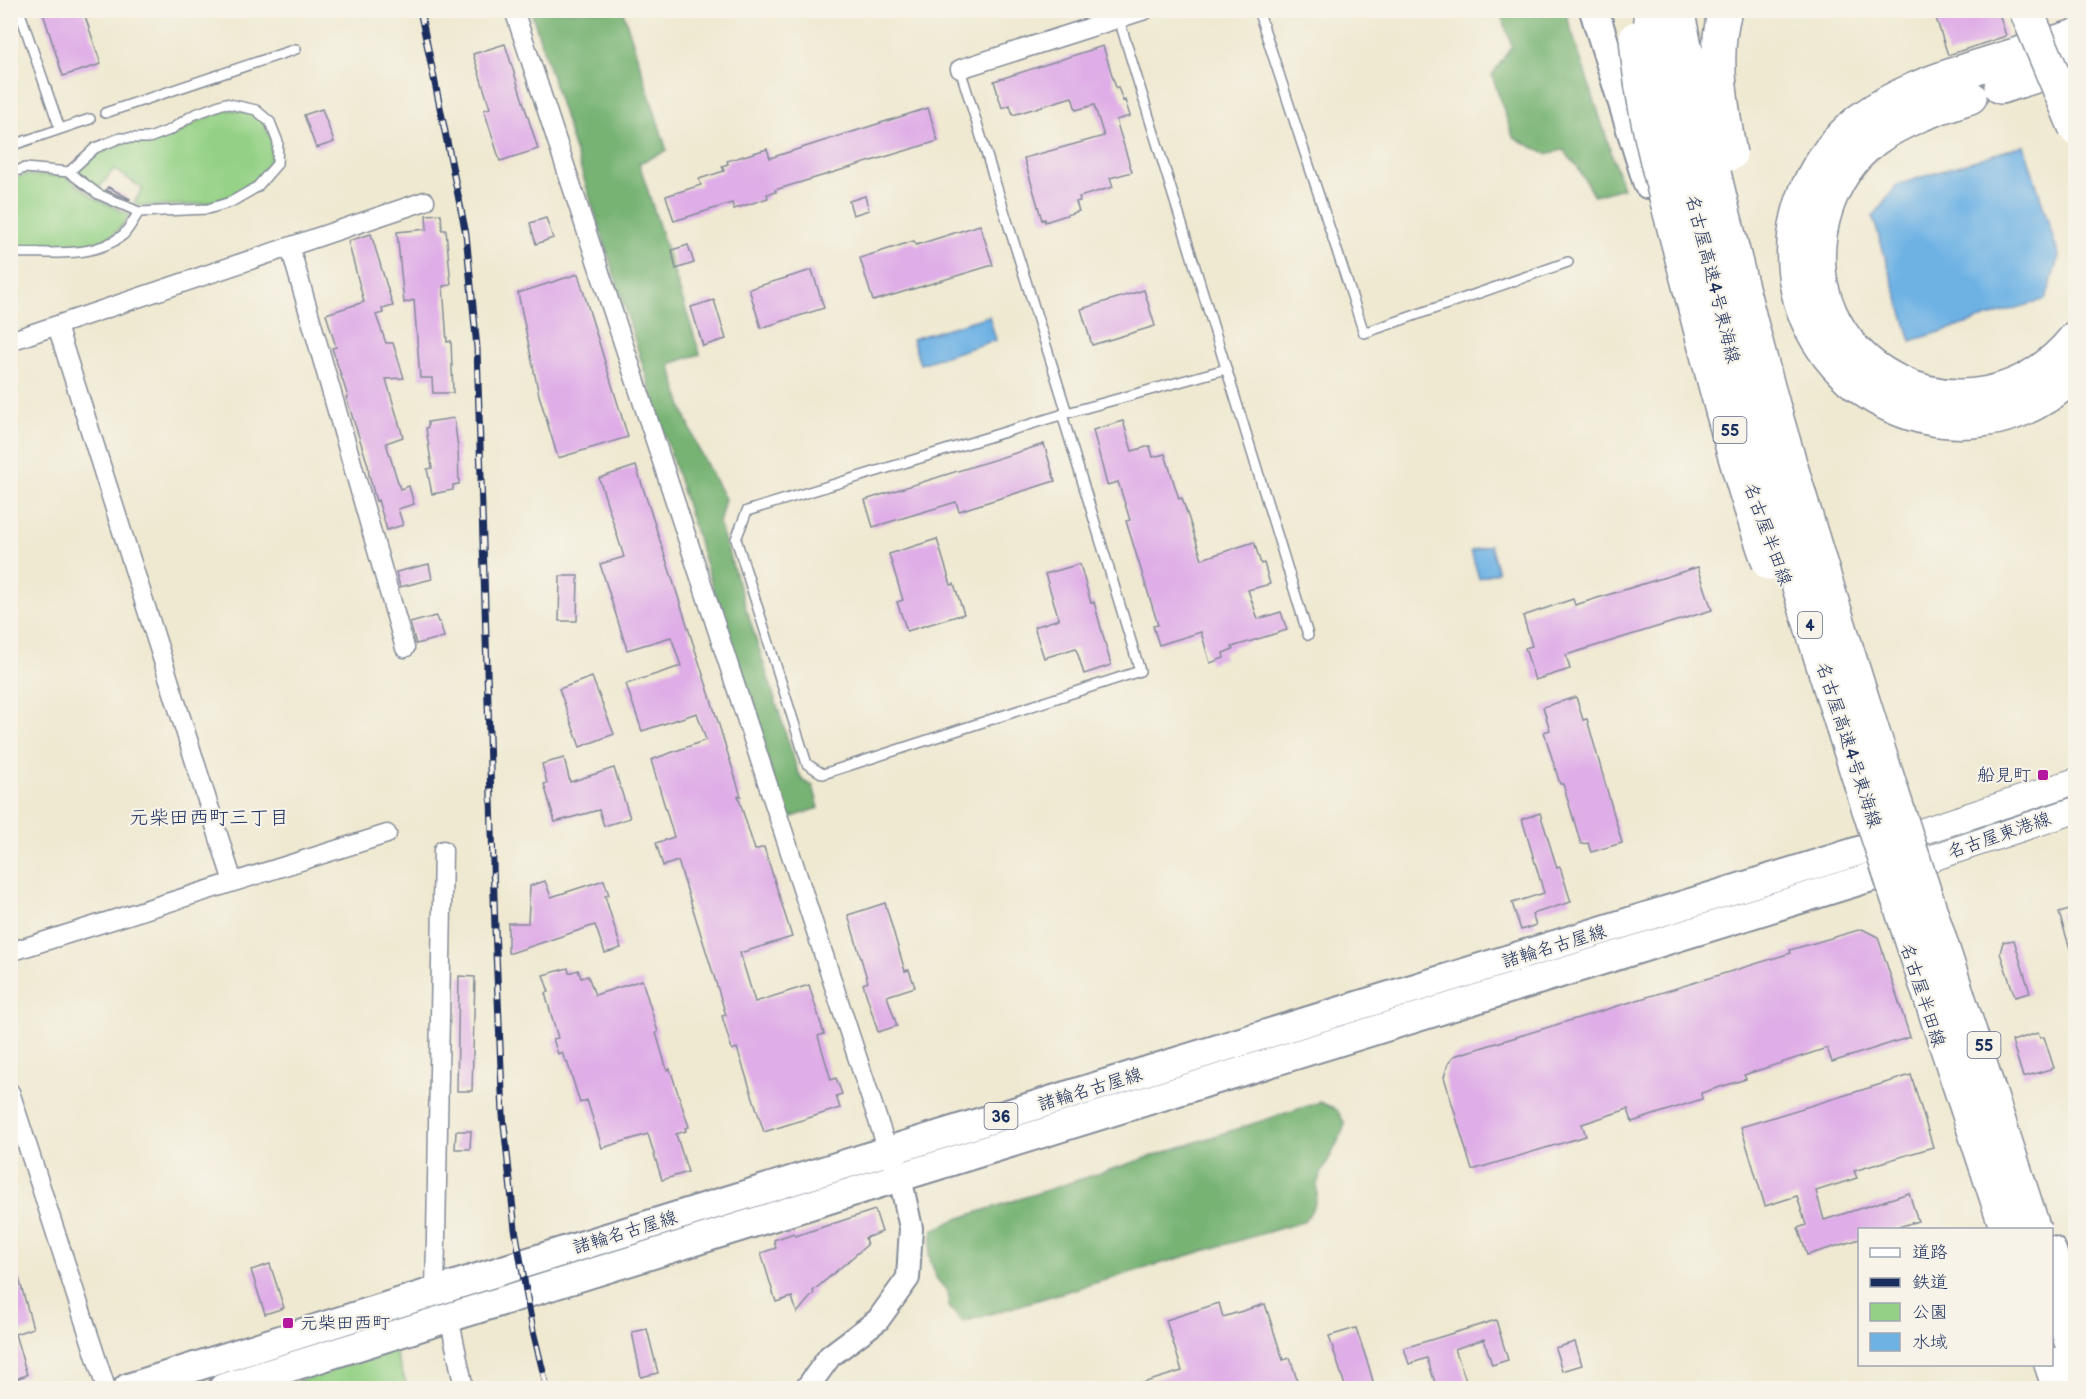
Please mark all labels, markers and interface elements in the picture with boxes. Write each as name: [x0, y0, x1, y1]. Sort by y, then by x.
street label: 名古屋高速4号東海線: [1681, 193, 1744, 366]
road number: 55: [1714, 417, 1746, 443]
street label: 名古屋半田線: [1739, 480, 1796, 589]
road number: 4: [1798, 612, 1822, 638]
street label: 名古屋高速4号東海線: [1812, 660, 1885, 831]
place label: 船見町: [1977, 765, 2031, 786]
marker: 船見町: [2036, 768, 2050, 782]
district label: 元柴田西町三丁目: [129, 806, 289, 830]
street label: 名古屋東港線: [1945, 808, 2054, 863]
street label: 諸輪名古屋線: [1499, 921, 1609, 972]
street label: 名古屋半田線: [1896, 941, 1949, 1050]
road number: 55: [1968, 1032, 2000, 1058]
street label: 諸輪名古屋線: [1035, 1064, 1145, 1115]
road number: 36: [984, 1103, 1018, 1129]
street label: 諸輪名古屋線: [570, 1207, 680, 1258]
legend: [1858, 1228, 2053, 1366]
text: 道路: [1912, 1242, 1948, 1263]
text: 鉄道: [1912, 1272, 1948, 1293]
text: 公園: [1912, 1302, 1948, 1323]
place label: 元柴田西町: [300, 1313, 390, 1334]
marker: 元柴田西町: [281, 1316, 295, 1330]
text: 水域: [1912, 1332, 1948, 1353]

